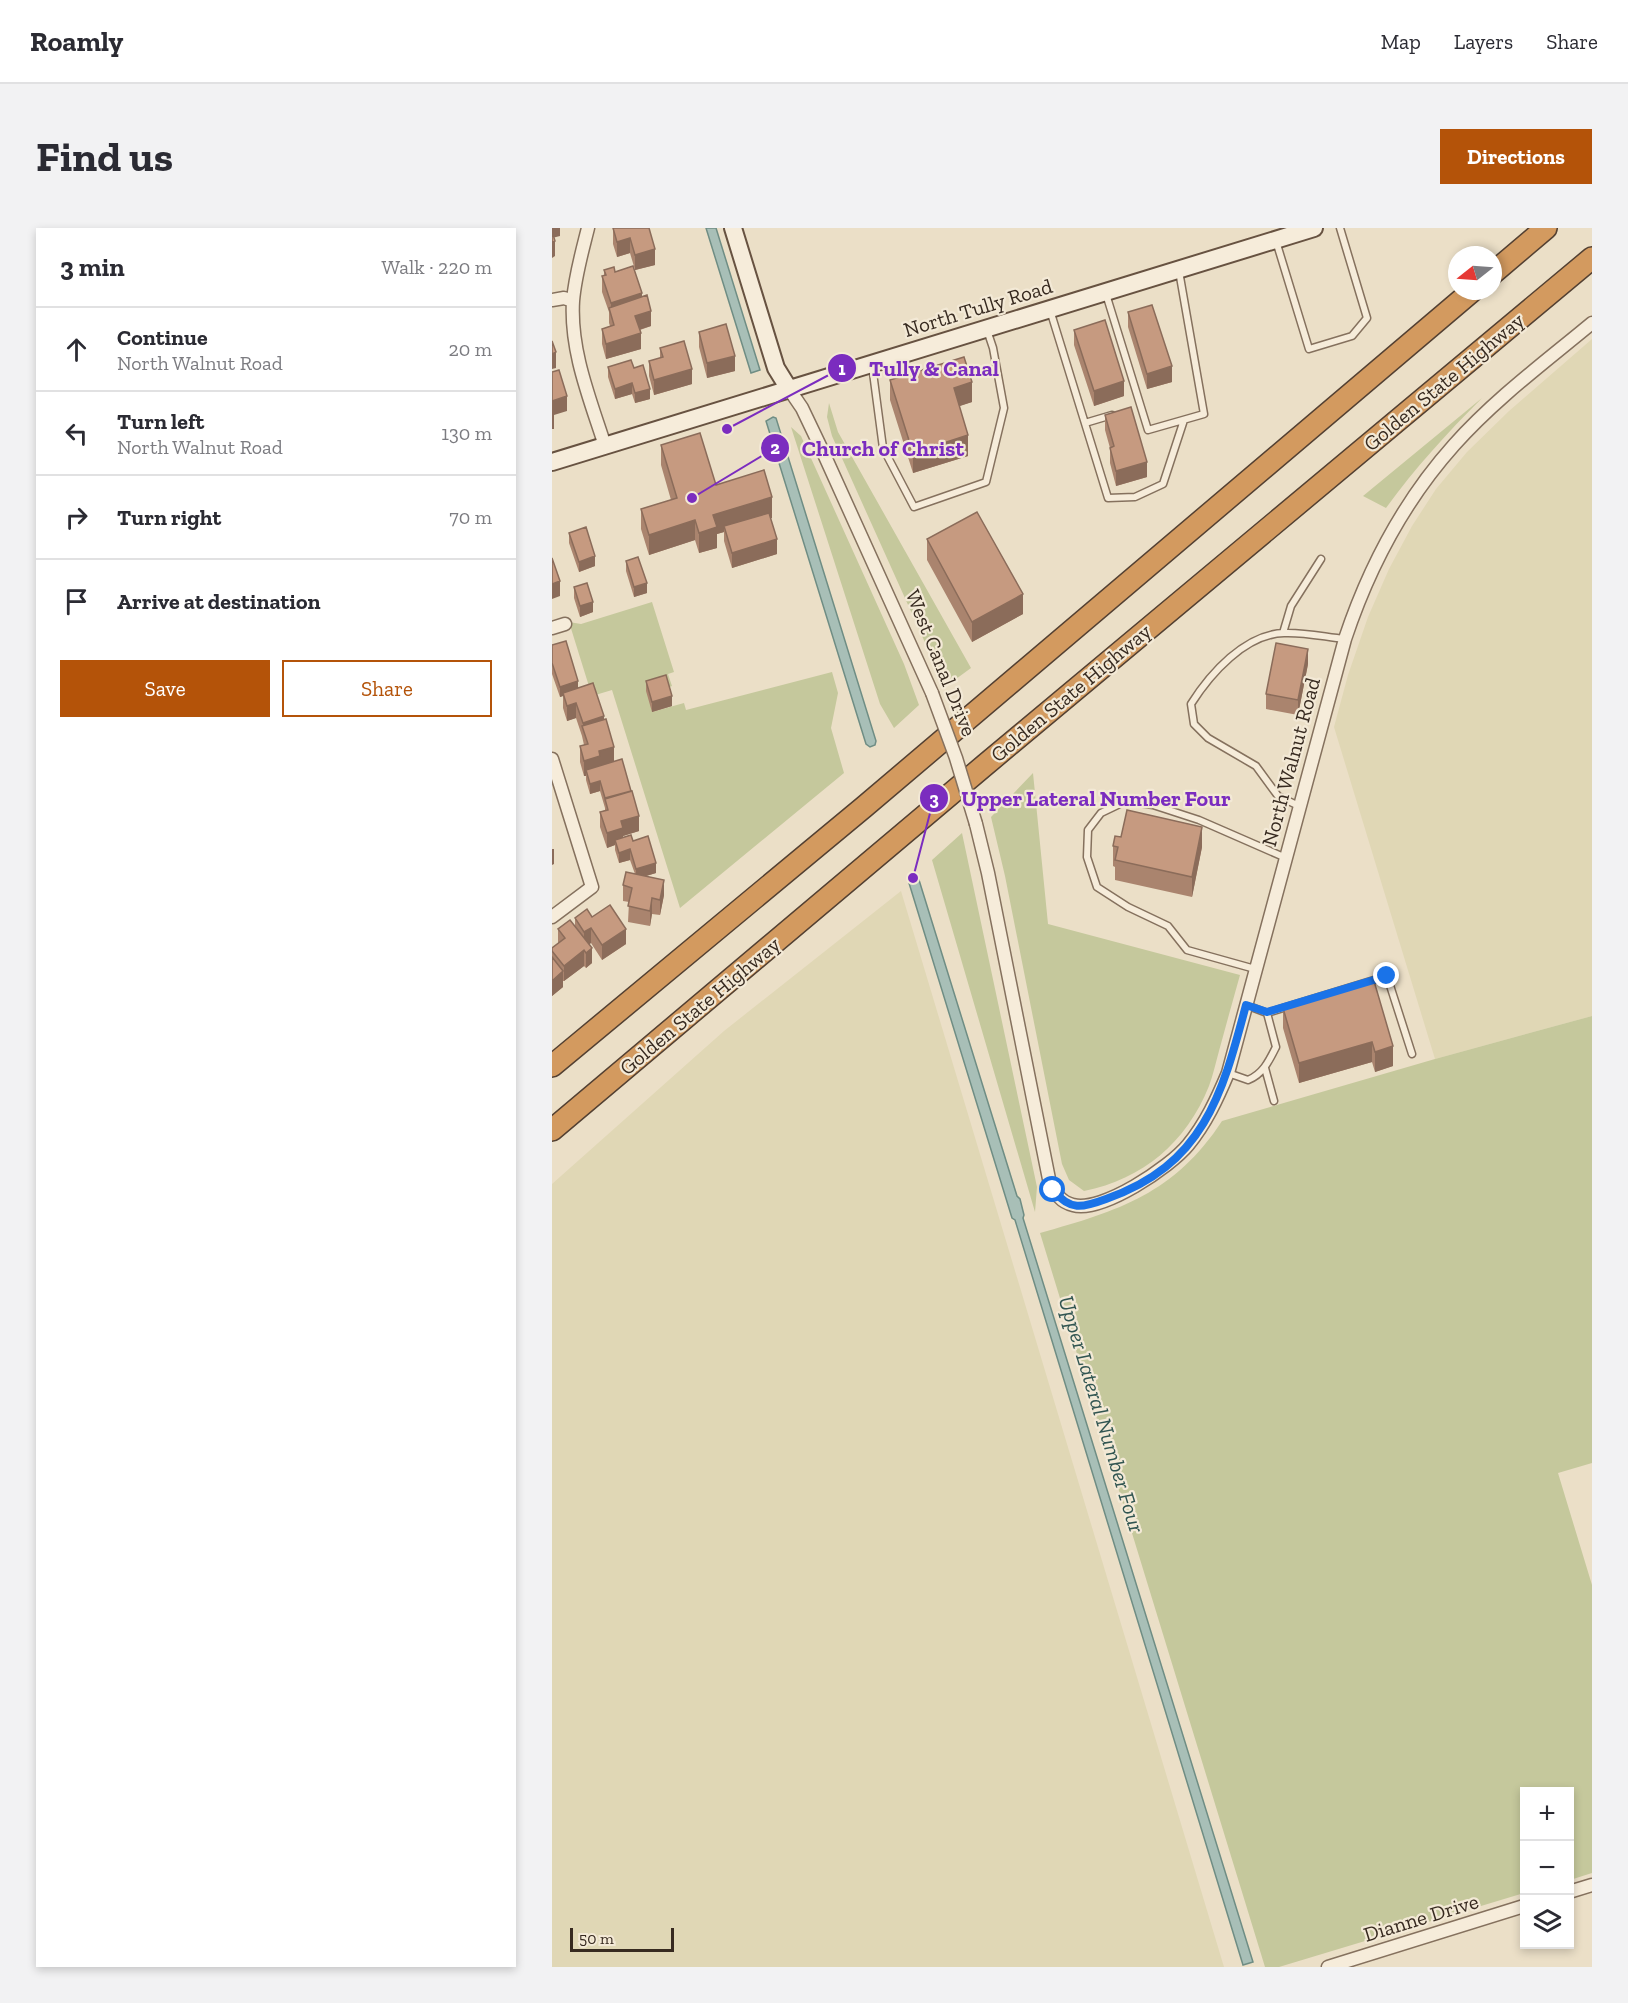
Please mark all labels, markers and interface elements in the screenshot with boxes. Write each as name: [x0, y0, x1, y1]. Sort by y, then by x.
text: Roamly: [30, 25, 123, 58]
text: Map: [1381, 29, 1421, 54]
text: Layers: [1454, 29, 1513, 54]
text: Share: [1546, 29, 1598, 54]
button: Directions: [1440, 129, 1592, 184]
text: Find us: [36, 131, 173, 182]
north arrow: [1448, 246, 1502, 300]
text: 3 min: [60, 251, 125, 283]
text: Walk · 220 m: [381, 255, 492, 279]
street label: North Tully Road: [900, 273, 1056, 342]
street label: Golden State Highway: [1358, 307, 1529, 456]
text: Continue: [117, 324, 208, 351]
icon: ahead: [60, 333, 93, 366]
text: 20 m: [448, 337, 492, 361]
callout: Tully & Canal: [827, 348, 1011, 388]
text: North Walnut Road: [117, 351, 283, 375]
text: Tully & Canal: [869, 355, 999, 382]
text: 1: [838, 358, 846, 380]
text: Turn left: [117, 408, 204, 435]
icon: left: [60, 417, 93, 450]
text: 130 m: [441, 421, 492, 445]
callout: Church of Christ: [760, 428, 976, 468]
text: North Walnut Road: [117, 435, 283, 459]
text: Church of Christ: [802, 435, 964, 462]
text: 2: [770, 437, 780, 459]
icon: right: [60, 501, 93, 534]
text: Turn right: [117, 504, 221, 531]
text: 70 m: [449, 505, 492, 529]
icon: arrive: [60, 585, 93, 618]
street label: West Canal Drive: [901, 586, 982, 740]
text: Arrive at destination: [117, 588, 320, 615]
street label: Golden State Highway: [985, 618, 1156, 767]
button: Save: [60, 660, 270, 717]
button: Share: [282, 660, 492, 717]
street label: North Walnut Road: [1256, 674, 1325, 849]
callout: Upper Lateral Number Four: [919, 778, 1243, 818]
text: Upper Lateral Number Four: [961, 785, 1231, 812]
text: 3: [929, 788, 939, 810]
street label: Golden State Highway: [614, 931, 785, 1080]
route end: [1373, 962, 1399, 988]
route start: [1039, 1176, 1065, 1202]
water label: Upper Lateral Number Four: [1053, 1292, 1151, 1536]
map controls: [1520, 1787, 1574, 1949]
button: +: [1520, 1787, 1574, 1841]
button: −: [1520, 1841, 1574, 1895]
street label: Dianne Drive: [1360, 1888, 1482, 1947]
button: layers: [1520, 1895, 1574, 1949]
scale bar: [570, 1925, 674, 1952]
text: 50 m: [579, 1929, 614, 1948]

